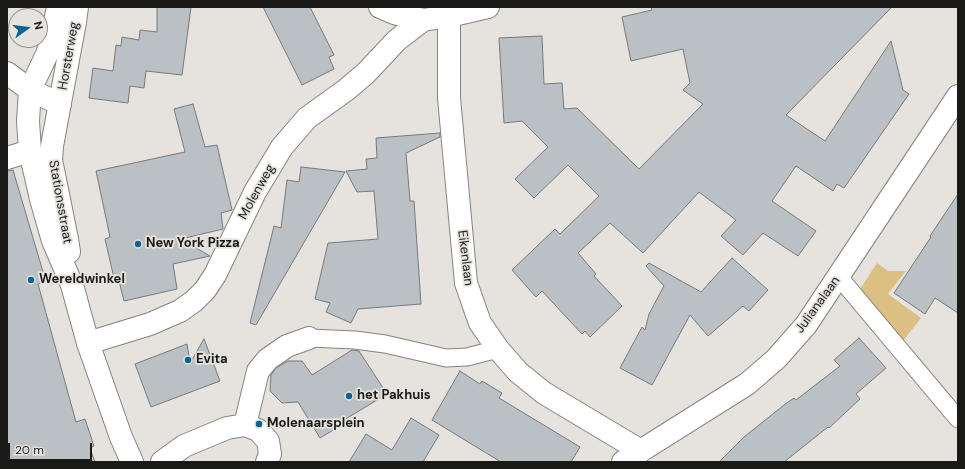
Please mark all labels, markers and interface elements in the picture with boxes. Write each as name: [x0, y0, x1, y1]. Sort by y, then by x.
north arrow: [8, 8, 48, 48]
text: N: [31, 20, 46, 31]
street label: Horsterweg: [55, 21, 83, 91]
street label: Stationsstraat: [45, 159, 75, 245]
street label: Molenweg: [235, 162, 279, 222]
street label: Eikenlaan: [454, 229, 476, 287]
place label: New York Pizza: [146, 236, 240, 252]
marker: New York Pizza: [133, 239, 143, 249]
place label: Wereldwinkel: [39, 272, 125, 288]
street label: Julianalaan: [792, 274, 844, 336]
marker: Wereldwinkel: [26, 275, 36, 285]
place label: Evita: [196, 352, 228, 368]
marker: Evita: [183, 355, 193, 365]
place label: het Pakhuis: [357, 388, 431, 404]
marker: het Pakhuis: [344, 391, 354, 401]
place label: Molenaarsplein: [267, 416, 365, 432]
marker: Molenaarsplein: [254, 419, 264, 429]
scale bar: [10, 435, 94, 461]
text: 20 m: [15, 442, 44, 458]

